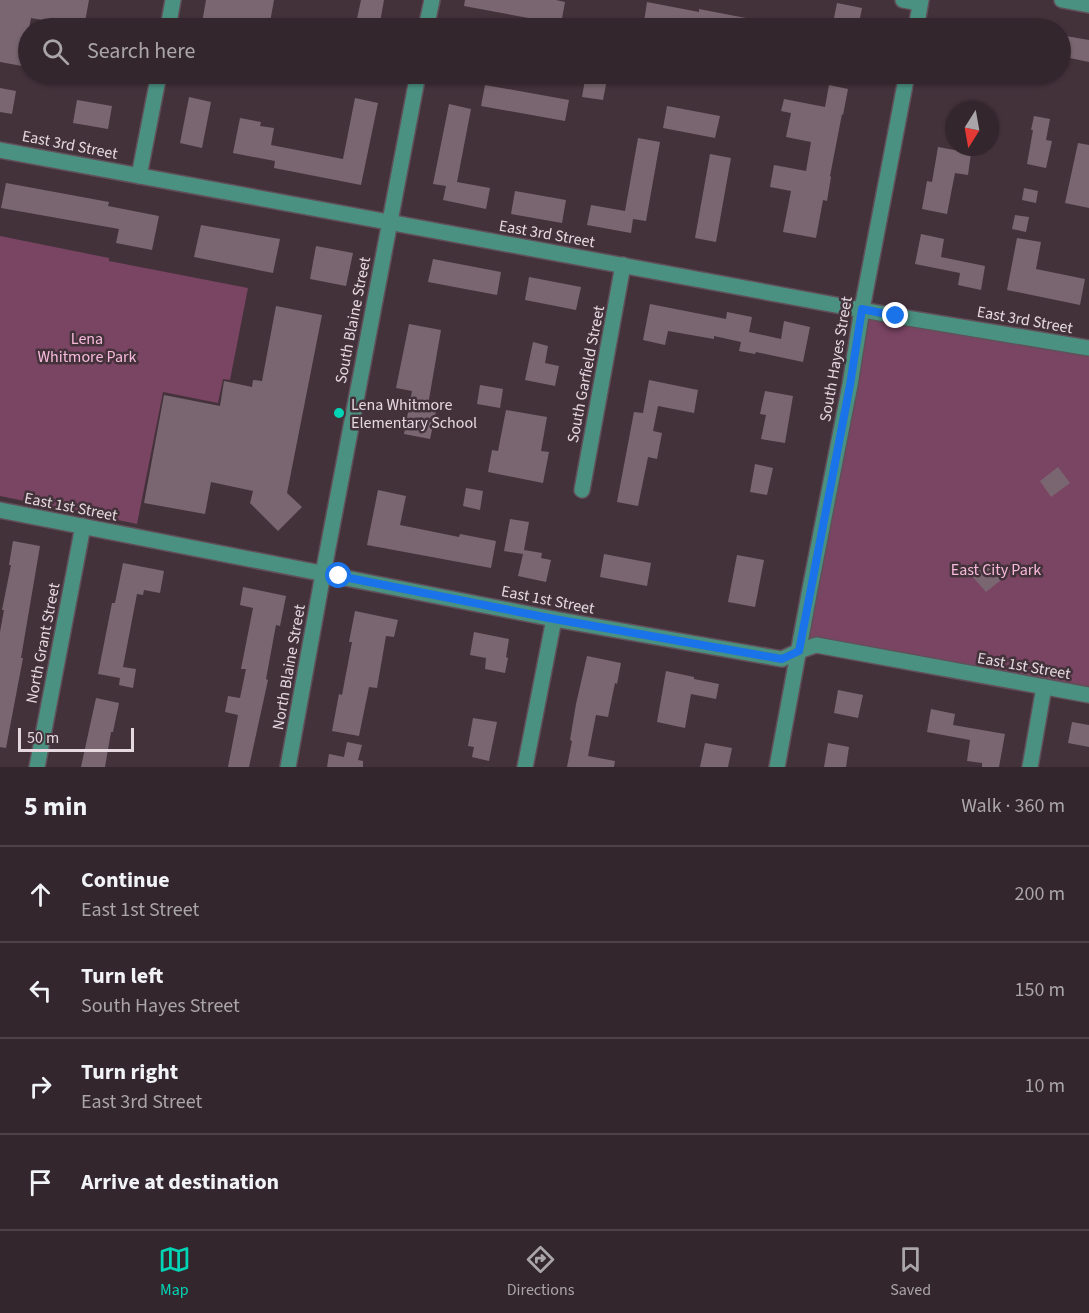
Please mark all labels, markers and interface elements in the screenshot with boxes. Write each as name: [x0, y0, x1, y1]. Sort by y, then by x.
search box: [18, 18, 1071, 84]
icon: search: [39, 35, 72, 68]
text: Search here: [87, 35, 195, 67]
north arrow: [945, 102, 999, 156]
street label: East 3rd Street: [20, 125, 120, 165]
street label: East 3rd Street: [497, 215, 597, 253]
street label: South Blaine Street: [330, 254, 376, 385]
street label: South Hayes Street: [814, 294, 858, 424]
street label: East 3rd Street: [975, 301, 1075, 339]
route end: [882, 302, 908, 328]
street label: South Garfield Street: [562, 303, 610, 445]
park label: Lena Whitmore Park: [38, 328, 137, 368]
place label: Lena Whitmore Elementary School: [351, 394, 477, 434]
marker: Lena Whitmore Elementary School: [332, 406, 346, 420]
street label: East 1st Street: [22, 487, 120, 527]
park label: East City Park: [951, 559, 1041, 581]
route start: [325, 562, 351, 588]
street label: North Grant Street: [21, 580, 66, 705]
street label: East 1st Street: [499, 580, 597, 620]
street label: North Blaine Street: [267, 602, 311, 732]
street label: East 1st Street: [975, 647, 1073, 685]
scale bar: [18, 725, 134, 752]
text: 50 m: [27, 727, 59, 749]
text: 5 min: [24, 788, 87, 825]
text: Walk · 360 m: [961, 792, 1065, 820]
text: Continue: [81, 864, 170, 896]
icon: ahead: [24, 878, 57, 911]
text: 200 m: [1015, 880, 1065, 908]
text: East 1st Street: [81, 896, 199, 924]
text: Turn left: [81, 960, 163, 992]
icon: left: [24, 974, 57, 1007]
text: 150 m: [1015, 976, 1065, 1004]
text: South Hayes Street: [81, 992, 240, 1020]
text: Turn right: [81, 1056, 178, 1088]
icon: right: [24, 1070, 57, 1103]
text: 10 m: [1025, 1072, 1065, 1100]
text: East 3rd Street: [81, 1088, 202, 1116]
icon: arrive: [24, 1166, 57, 1199]
text: Arrive at destination: [81, 1166, 279, 1198]
tab: Map: [158, 1243, 191, 1301]
tab: Directions: [507, 1243, 574, 1301]
tab: Saved: [890, 1243, 931, 1301]

